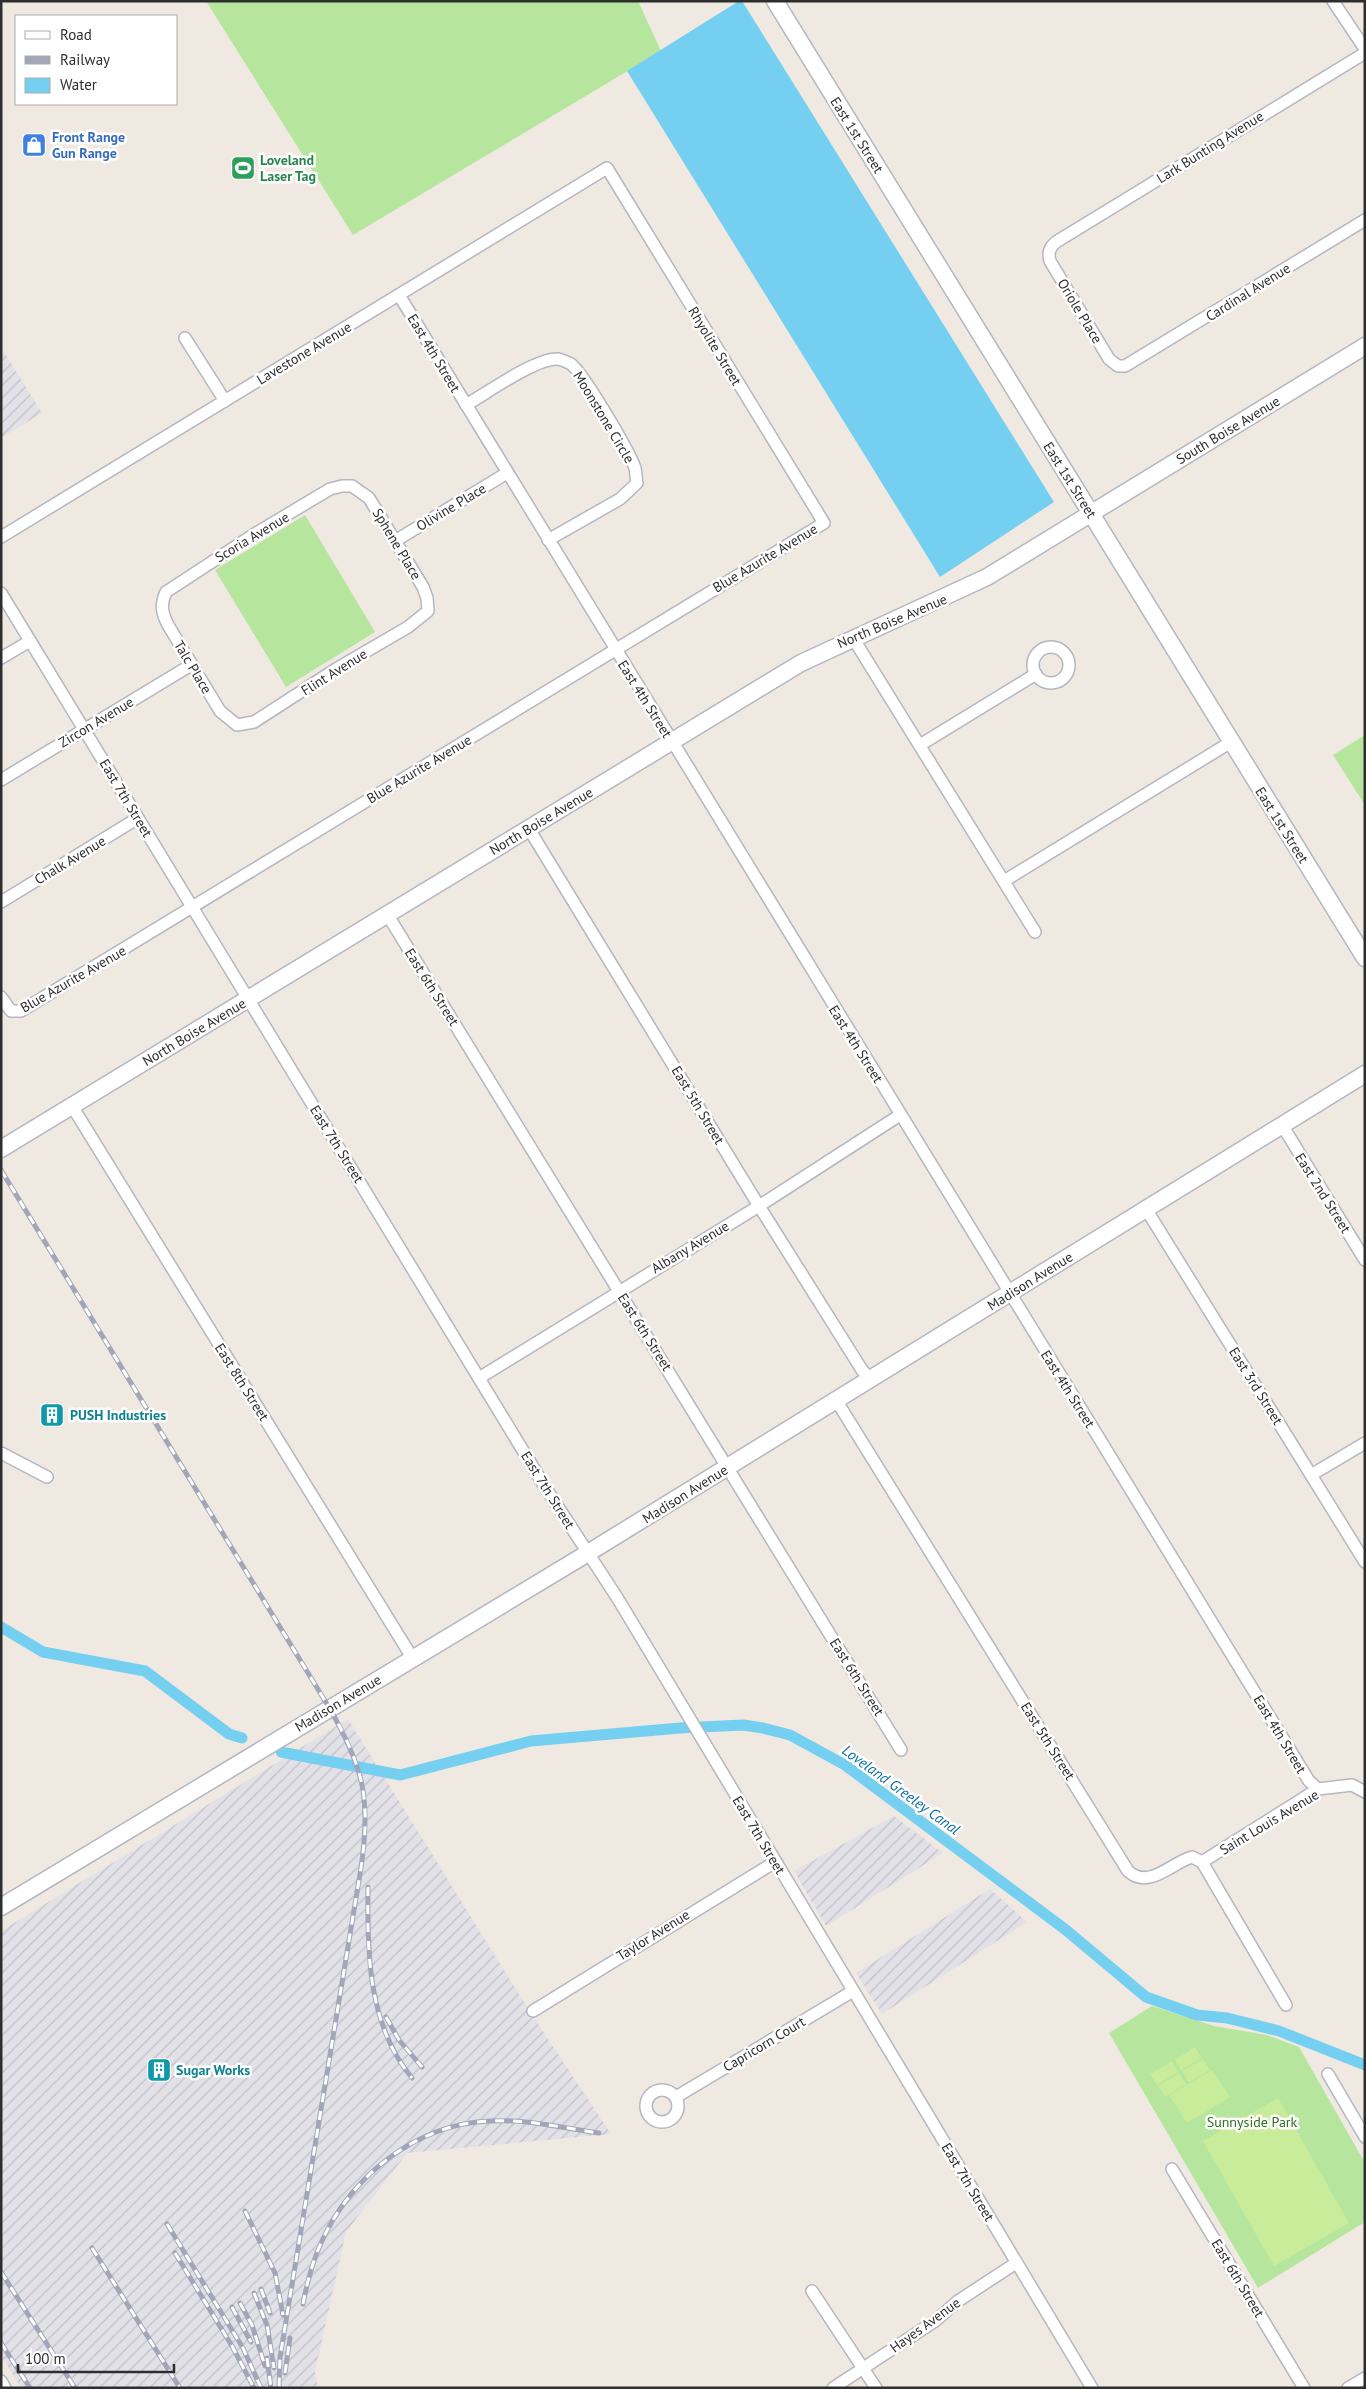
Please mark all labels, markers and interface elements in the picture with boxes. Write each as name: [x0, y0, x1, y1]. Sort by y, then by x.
legend: [15, 15, 178, 105]
text: Road: [60, 25, 92, 44]
text: Railway: [60, 50, 110, 69]
text: Water: [60, 75, 97, 94]
street label: East 1st Street: [826, 94, 888, 177]
street label: Lark Bunting Avenue: [1153, 107, 1267, 187]
place label: Front Range Gun Range: [52, 128, 125, 162]
shop icon: Front Range Gun Range: [21, 132, 47, 158]
place label: Loveland Laser Tag: [260, 151, 316, 185]
sports icon: Loveland Laser Tag: [230, 155, 256, 181]
street label: Cardinal Avenue: [1202, 259, 1294, 325]
street label: Oriole Place: [1054, 275, 1106, 347]
street label: Rhyolite Street: [684, 303, 746, 389]
street label: East 4th Street: [404, 310, 465, 396]
street label: Lavestone Avenue: [253, 318, 355, 388]
street label: Moonstone Circle: [569, 368, 639, 466]
street label: South Boise Avenue: [1173, 392, 1283, 468]
street label: East 1st Street: [1039, 439, 1101, 522]
street label: Olivine Place: [413, 479, 489, 535]
street label: Sphene Place: [369, 505, 425, 583]
street label: Scoria Avenue: [212, 508, 292, 566]
street label: Blue Azurite Avenue: [709, 520, 821, 596]
street label: North Boise Avenue: [834, 590, 950, 652]
street label: Talc Place: [170, 637, 216, 697]
street label: Flint Avenue: [298, 645, 370, 699]
street label: East 4th Street: [614, 657, 676, 741]
street label: Zircon Avenue: [55, 693, 137, 751]
street label: Blue Azurite Avenue: [363, 731, 475, 807]
street label: East 7th Street: [96, 756, 157, 841]
street label: North Boise Avenue: [486, 783, 596, 859]
street label: East 1st Street: [1251, 784, 1313, 867]
street label: Chalk Avenue: [31, 832, 109, 888]
street label: Blue Azurite Avenue: [17, 941, 129, 1017]
street label: East 6th Street: [401, 945, 463, 1029]
street label: North Boise Avenue: [139, 994, 249, 1070]
street label: East 4th Street: [825, 1002, 887, 1086]
street label: East 5th Street: [668, 1062, 729, 1148]
street label: East 7th Street: [306, 1102, 368, 1186]
street label: East 2nd Street: [1291, 1150, 1355, 1237]
street label: Albany Avenue: [648, 1217, 732, 1277]
street label: Madison Avenue: [984, 1248, 1076, 1314]
street label: East 6th Street: [614, 1290, 676, 1374]
street label: East 8th Street: [211, 1340, 273, 1424]
street label: East 3rd Street: [1225, 1344, 1287, 1428]
street label: East 4th Street: [1037, 1347, 1099, 1431]
building icon: PUSH Industries: [39, 1402, 65, 1428]
place label: PUSH Industries: [70, 1406, 166, 1424]
street label: East 7th Street: [517, 1448, 579, 1532]
street label: Madison Avenue: [639, 1461, 731, 1527]
street label: East 6th Street: [826, 1635, 888, 1719]
street label: Madison Avenue: [292, 1670, 384, 1736]
street label: East 4th Street: [1250, 1691, 1311, 1777]
street label: East 5th Street: [1017, 1699, 1079, 1783]
water label: Loveland Greeley Canal: [839, 1740, 964, 1839]
street label: Saint Louis Avenue: [1216, 1785, 1322, 1859]
street label: East 7th Street: [729, 1793, 790, 1878]
street label: Taylor Avenue: [613, 1905, 693, 1965]
street label: Capricorn Court: [720, 2012, 809, 2076]
building icon: Sugar Works: [146, 2057, 172, 2083]
place label: Sugar Works: [176, 2061, 250, 2079]
park label: Sunnyside Park: [1207, 2113, 1298, 2131]
street label: East 7th Street: [938, 2140, 999, 2225]
street label: East 6th Street: [1208, 2235, 1269, 2321]
street label: Hayes Avenue: [886, 2293, 964, 2357]
scale bar: [18, 2342, 174, 2374]
text: 100 m: [25, 2349, 66, 2368]

